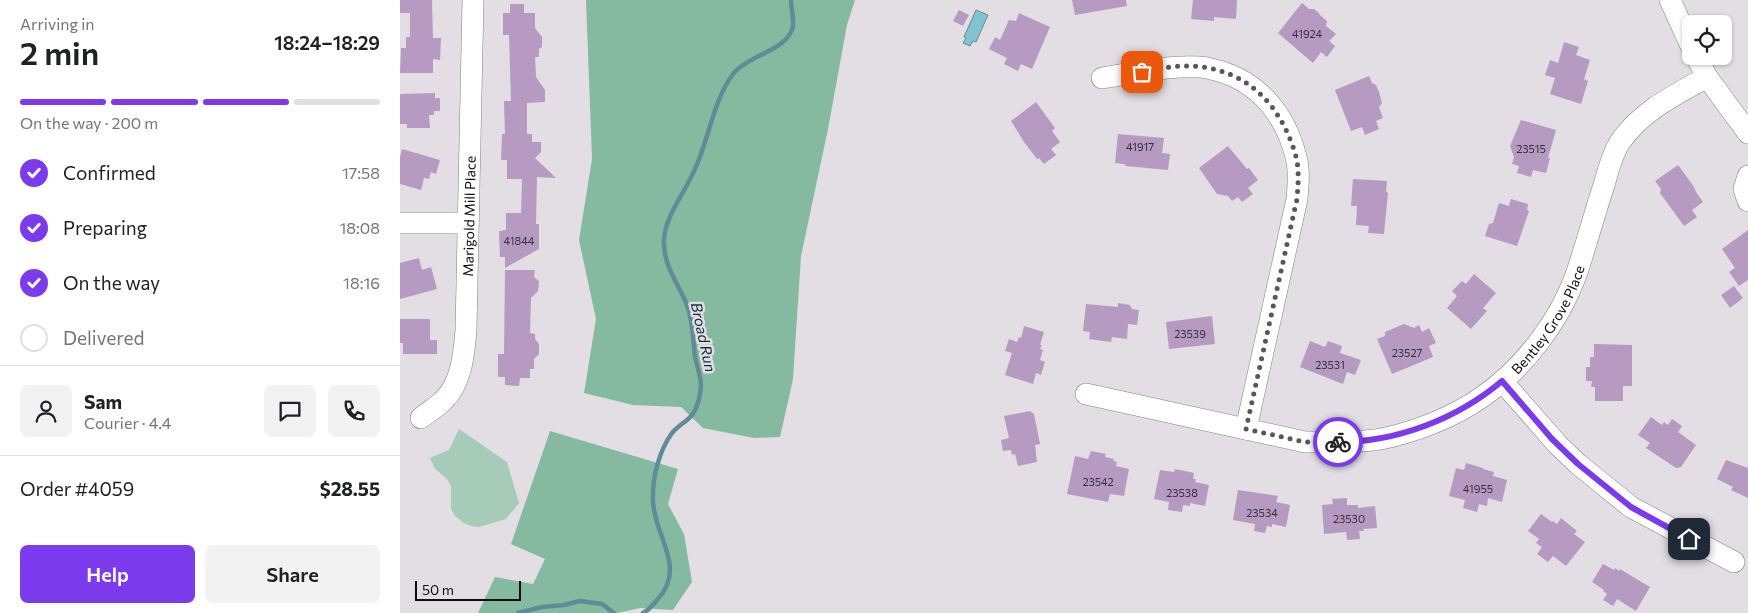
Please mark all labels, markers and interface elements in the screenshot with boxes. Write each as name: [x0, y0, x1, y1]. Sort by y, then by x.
text: Arriving in: [20, 14, 94, 33]
map controls: [1682, 15, 1732, 65]
button: locate: [1682, 15, 1732, 65]
house number: 41924: [1292, 27, 1322, 40]
text: 18:24–18:29: [274, 31, 380, 54]
text: 2 min: [20, 32, 99, 72]
pin: [1121, 51, 1163, 93]
icon: bag: [1128, 58, 1156, 86]
text: On the way · 200 m: [20, 113, 158, 132]
house number: 41917: [1126, 140, 1154, 153]
house number: 23515: [1516, 142, 1546, 155]
street label: Marigold Mill Place: [459, 156, 478, 277]
icon: check: [20, 159, 48, 187]
text: Confirmed: [63, 161, 156, 184]
text: 17:58: [342, 163, 380, 182]
icon: check: [20, 214, 48, 242]
text: Preparing: [63, 216, 147, 239]
text: 18:08: [340, 218, 380, 237]
house number: 41844: [504, 234, 535, 247]
street label: Bentley Grove Place: [1507, 263, 1587, 377]
icon: check: [20, 269, 48, 297]
text: On the way: [63, 271, 160, 294]
text: 18:16: [343, 273, 380, 292]
water label: Broad Run: [688, 301, 720, 373]
text: Delivered: [63, 326, 144, 349]
house number: 23539: [1174, 327, 1206, 340]
house number: 23527: [1392, 346, 1422, 359]
house number: 23531: [1315, 358, 1345, 371]
button: person: [20, 385, 72, 437]
button: chat: [264, 385, 316, 437]
button: phone: [328, 385, 380, 437]
text: Sam: [84, 390, 122, 413]
text: Courier · 4.4: [84, 413, 171, 432]
courier: [1313, 417, 1363, 467]
icon: bike: [1324, 428, 1352, 456]
house number: 23542: [1082, 475, 1114, 488]
text: Order #4059: [20, 477, 134, 500]
text: $28.55: [320, 477, 380, 500]
house number: 41955: [1463, 482, 1493, 495]
house number: 23538: [1166, 486, 1198, 499]
house number: 23534: [1246, 506, 1278, 519]
house number: 23530: [1333, 512, 1365, 525]
pin: [1668, 518, 1710, 560]
icon: home: [1675, 525, 1703, 553]
button: Help: [20, 545, 195, 603]
button: Share: [205, 545, 380, 603]
scale bar: [415, 578, 521, 601]
text: 50 m: [422, 581, 454, 598]

